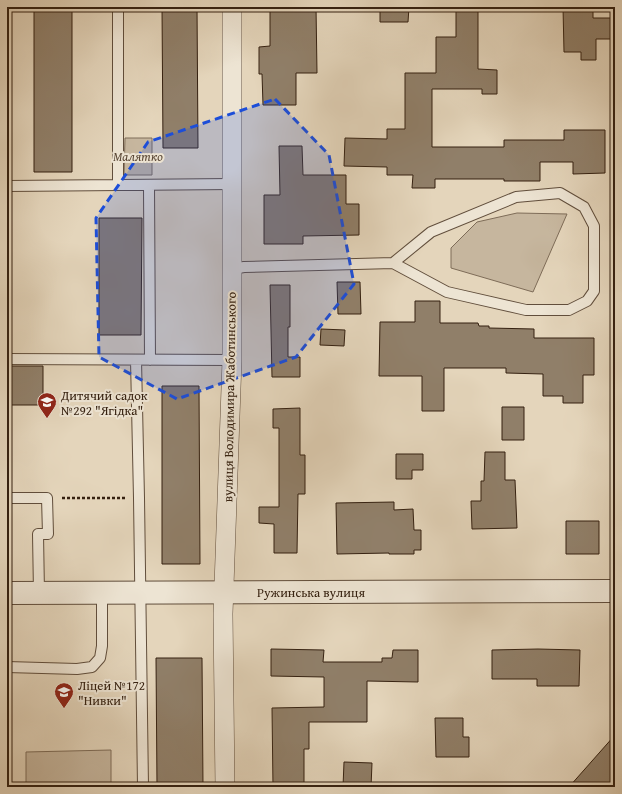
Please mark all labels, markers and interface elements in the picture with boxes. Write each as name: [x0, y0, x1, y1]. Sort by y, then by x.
park label: Малятко: [113, 147, 163, 166]
street label: вулиця Володимира Жаботинського: [218, 291, 241, 502]
place label: Дитячий садок №292 "Ягідка": [60, 386, 148, 420]
school or university icon: Дитячий садок №292 "Ягідка": [36, 391, 58, 419]
street label: Ружинська вулиця: [257, 583, 365, 602]
place label: Ліцей №172 "Нивки": [78, 676, 145, 710]
school or university icon: Ліцей №172 "Нивки": [53, 681, 75, 709]

